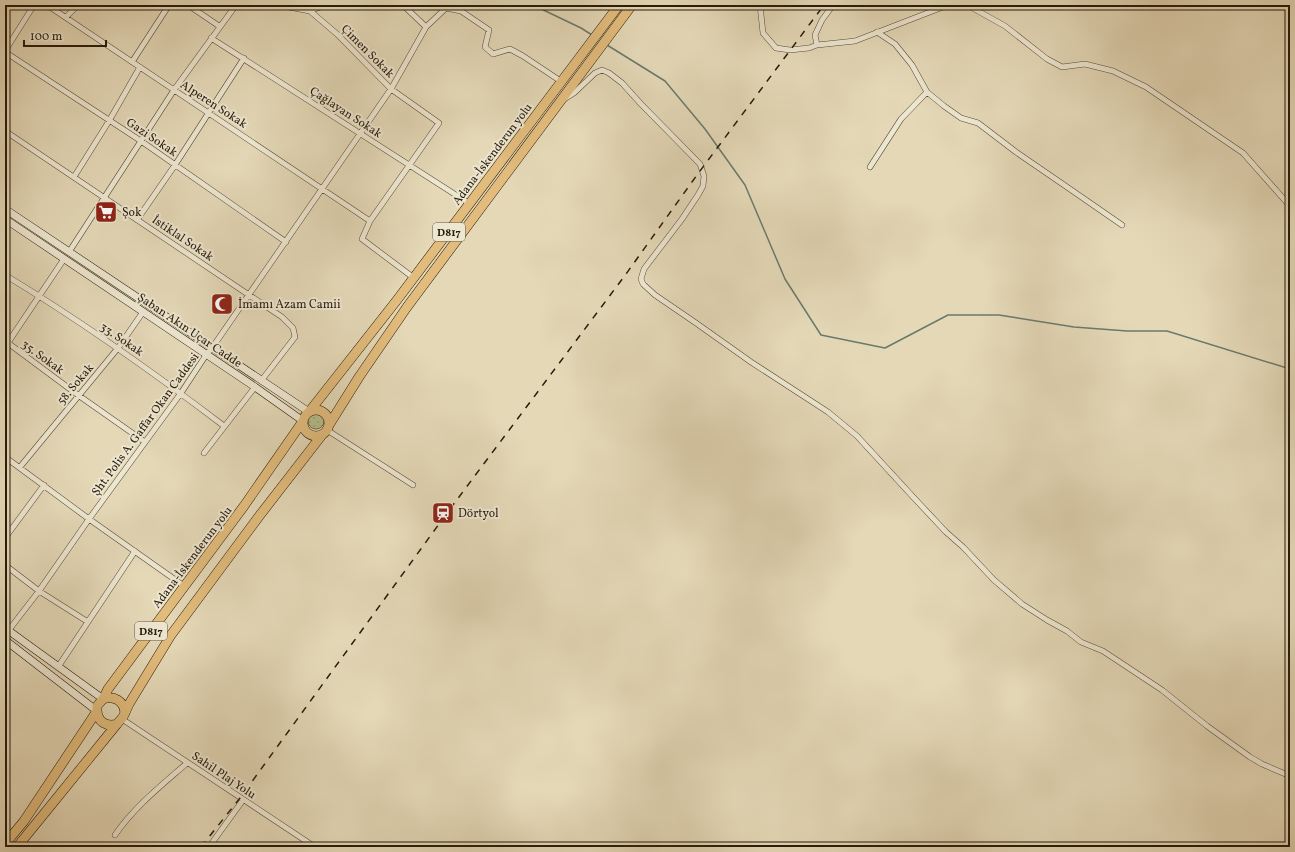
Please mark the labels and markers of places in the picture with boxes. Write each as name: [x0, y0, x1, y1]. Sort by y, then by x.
supermarket icon: Şok: [93, 199, 119, 225]
place label: Şok: [122, 205, 142, 221]
mosque icon: İmamı Azam Camii: [209, 291, 235, 317]
place label: İmamı Azam Camii: [238, 297, 341, 313]
station icon: Dörtyol: [430, 500, 456, 526]
place label: Dörtyol: [458, 506, 499, 522]

